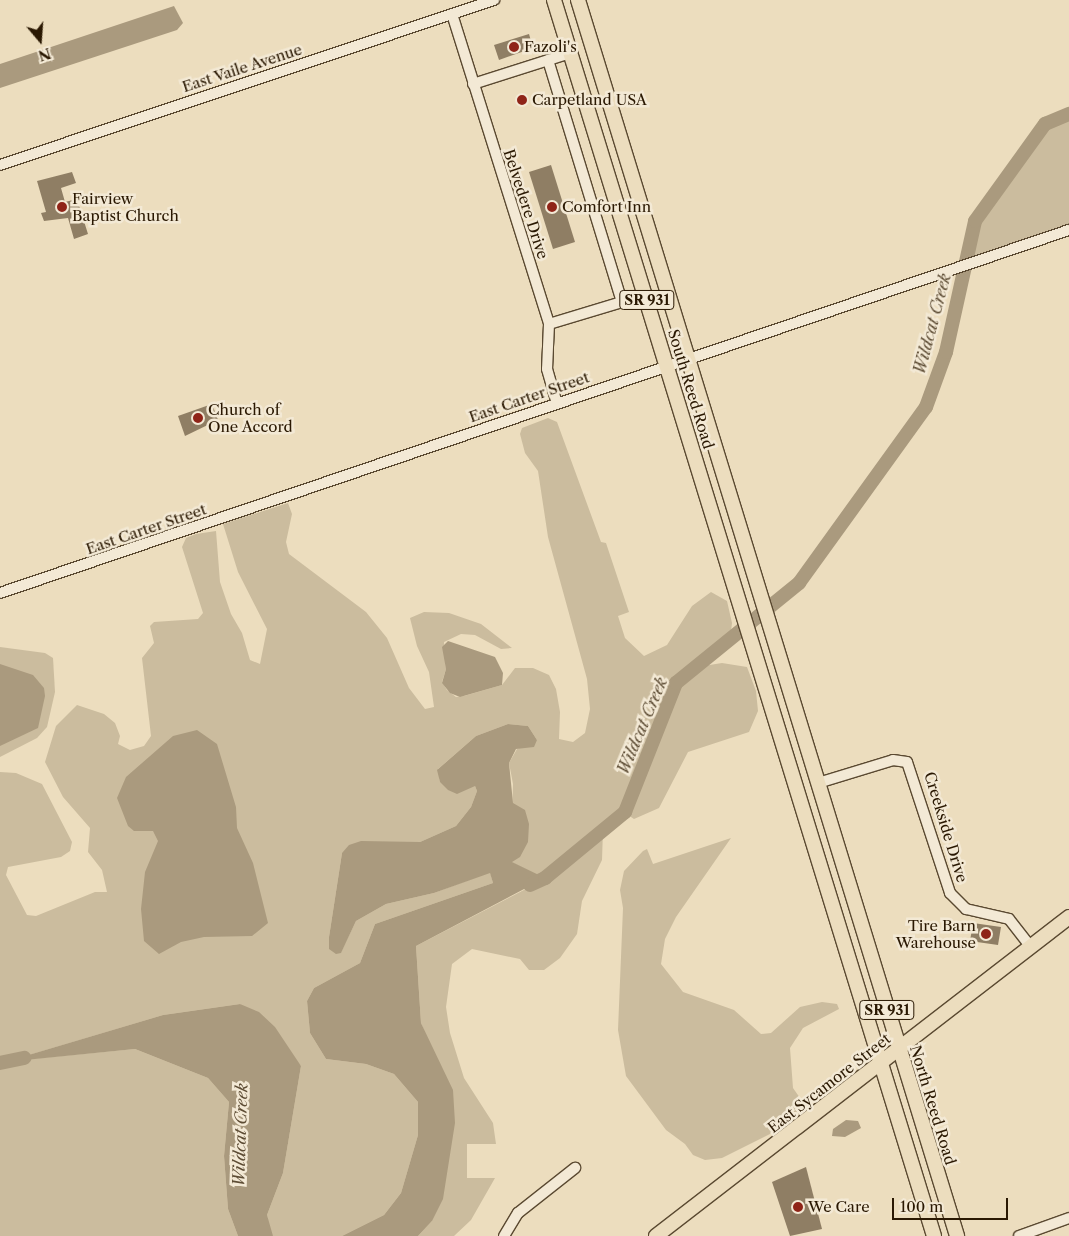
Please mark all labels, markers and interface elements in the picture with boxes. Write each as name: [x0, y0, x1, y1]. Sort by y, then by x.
north arrow: [15, 15, 65, 65]
place label: Fazoli's: [524, 38, 577, 56]
street label: East Vaile Avenue: [179, 40, 305, 96]
marker: Fazoli's: [508, 41, 520, 53]
text: N: [36, 44, 53, 65]
place label: Carpetland USA: [532, 91, 647, 109]
marker: Carpetland USA: [516, 94, 528, 106]
street label: Belvedere Drive: [500, 147, 552, 261]
place label: Fairview Baptist Church: [72, 189, 179, 224]
place label: Comfort Inn: [562, 198, 651, 216]
marker: Fairview Baptist Church: [56, 201, 68, 213]
marker: Comfort Inn: [546, 201, 558, 213]
water label: Wildcat Creek: [909, 271, 955, 377]
road number: SR 931: [618, 288, 676, 312]
street label: South Reed Road: [664, 327, 718, 451]
street label: East Carter Street: [466, 368, 592, 426]
place label: Church of One Accord: [208, 400, 293, 435]
marker: Church of One Accord: [192, 412, 204, 424]
street label: East Carter Street: [83, 500, 209, 558]
water label: Wildcat Creek: [613, 675, 671, 777]
street label: Creekside Drive: [921, 769, 971, 885]
place label: Tire Barn Warehouse: [896, 916, 976, 951]
marker: Tire Barn Warehouse: [980, 928, 992, 940]
road number: SR 931: [858, 998, 916, 1022]
street label: East Sycamore Street: [764, 1029, 894, 1137]
street label: North Reed Road: [906, 1043, 960, 1167]
water label: Wildcat Creek: [229, 1083, 251, 1187]
scale bar: [894, 1188, 1010, 1220]
text: 100 m: [900, 1197, 943, 1216]
place label: We Care: [808, 1198, 870, 1216]
marker: We Care: [792, 1201, 804, 1213]

